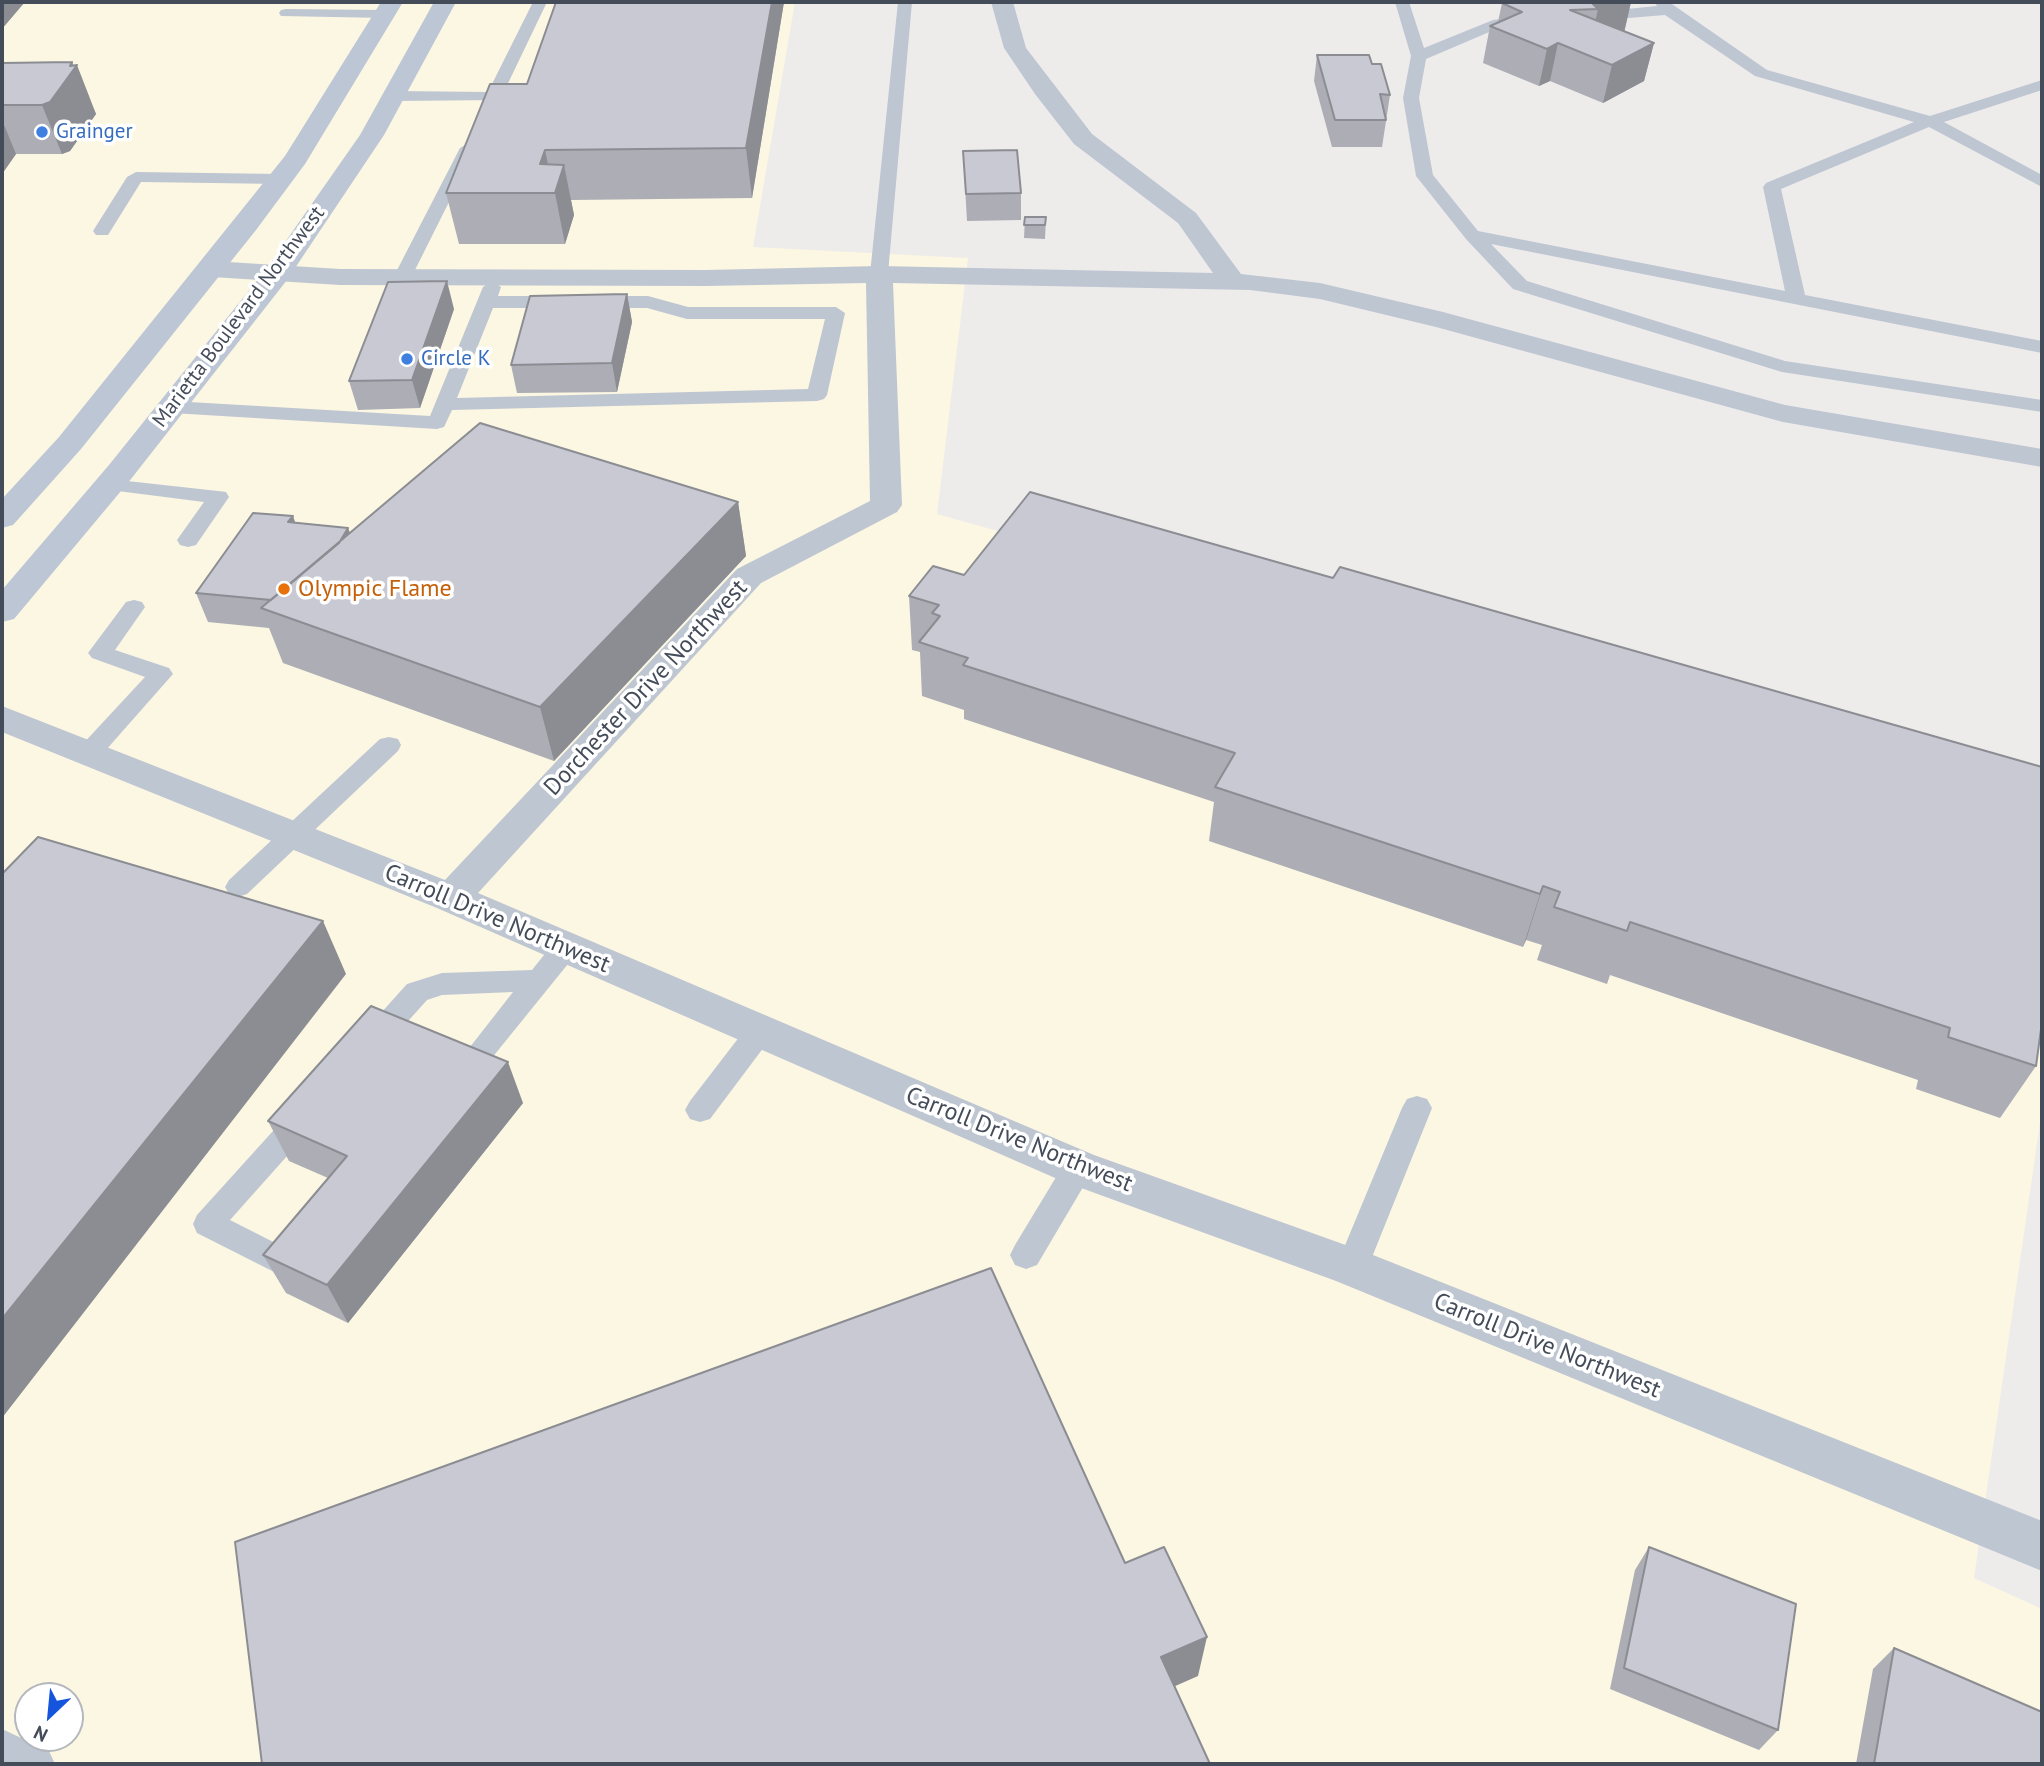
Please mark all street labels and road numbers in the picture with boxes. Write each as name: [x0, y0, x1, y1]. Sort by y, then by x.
street label: Marietta Boulevard Northwest: [148, 202, 330, 432]
street label: Dorchester Drive Northwest: [538, 574, 754, 802]
street label: Carroll Drive Northwest: [380, 858, 614, 980]
street label: Carroll Drive Northwest: [901, 1081, 1137, 1199]
street label: Carroll Drive Northwest: [1429, 1287, 1665, 1405]

